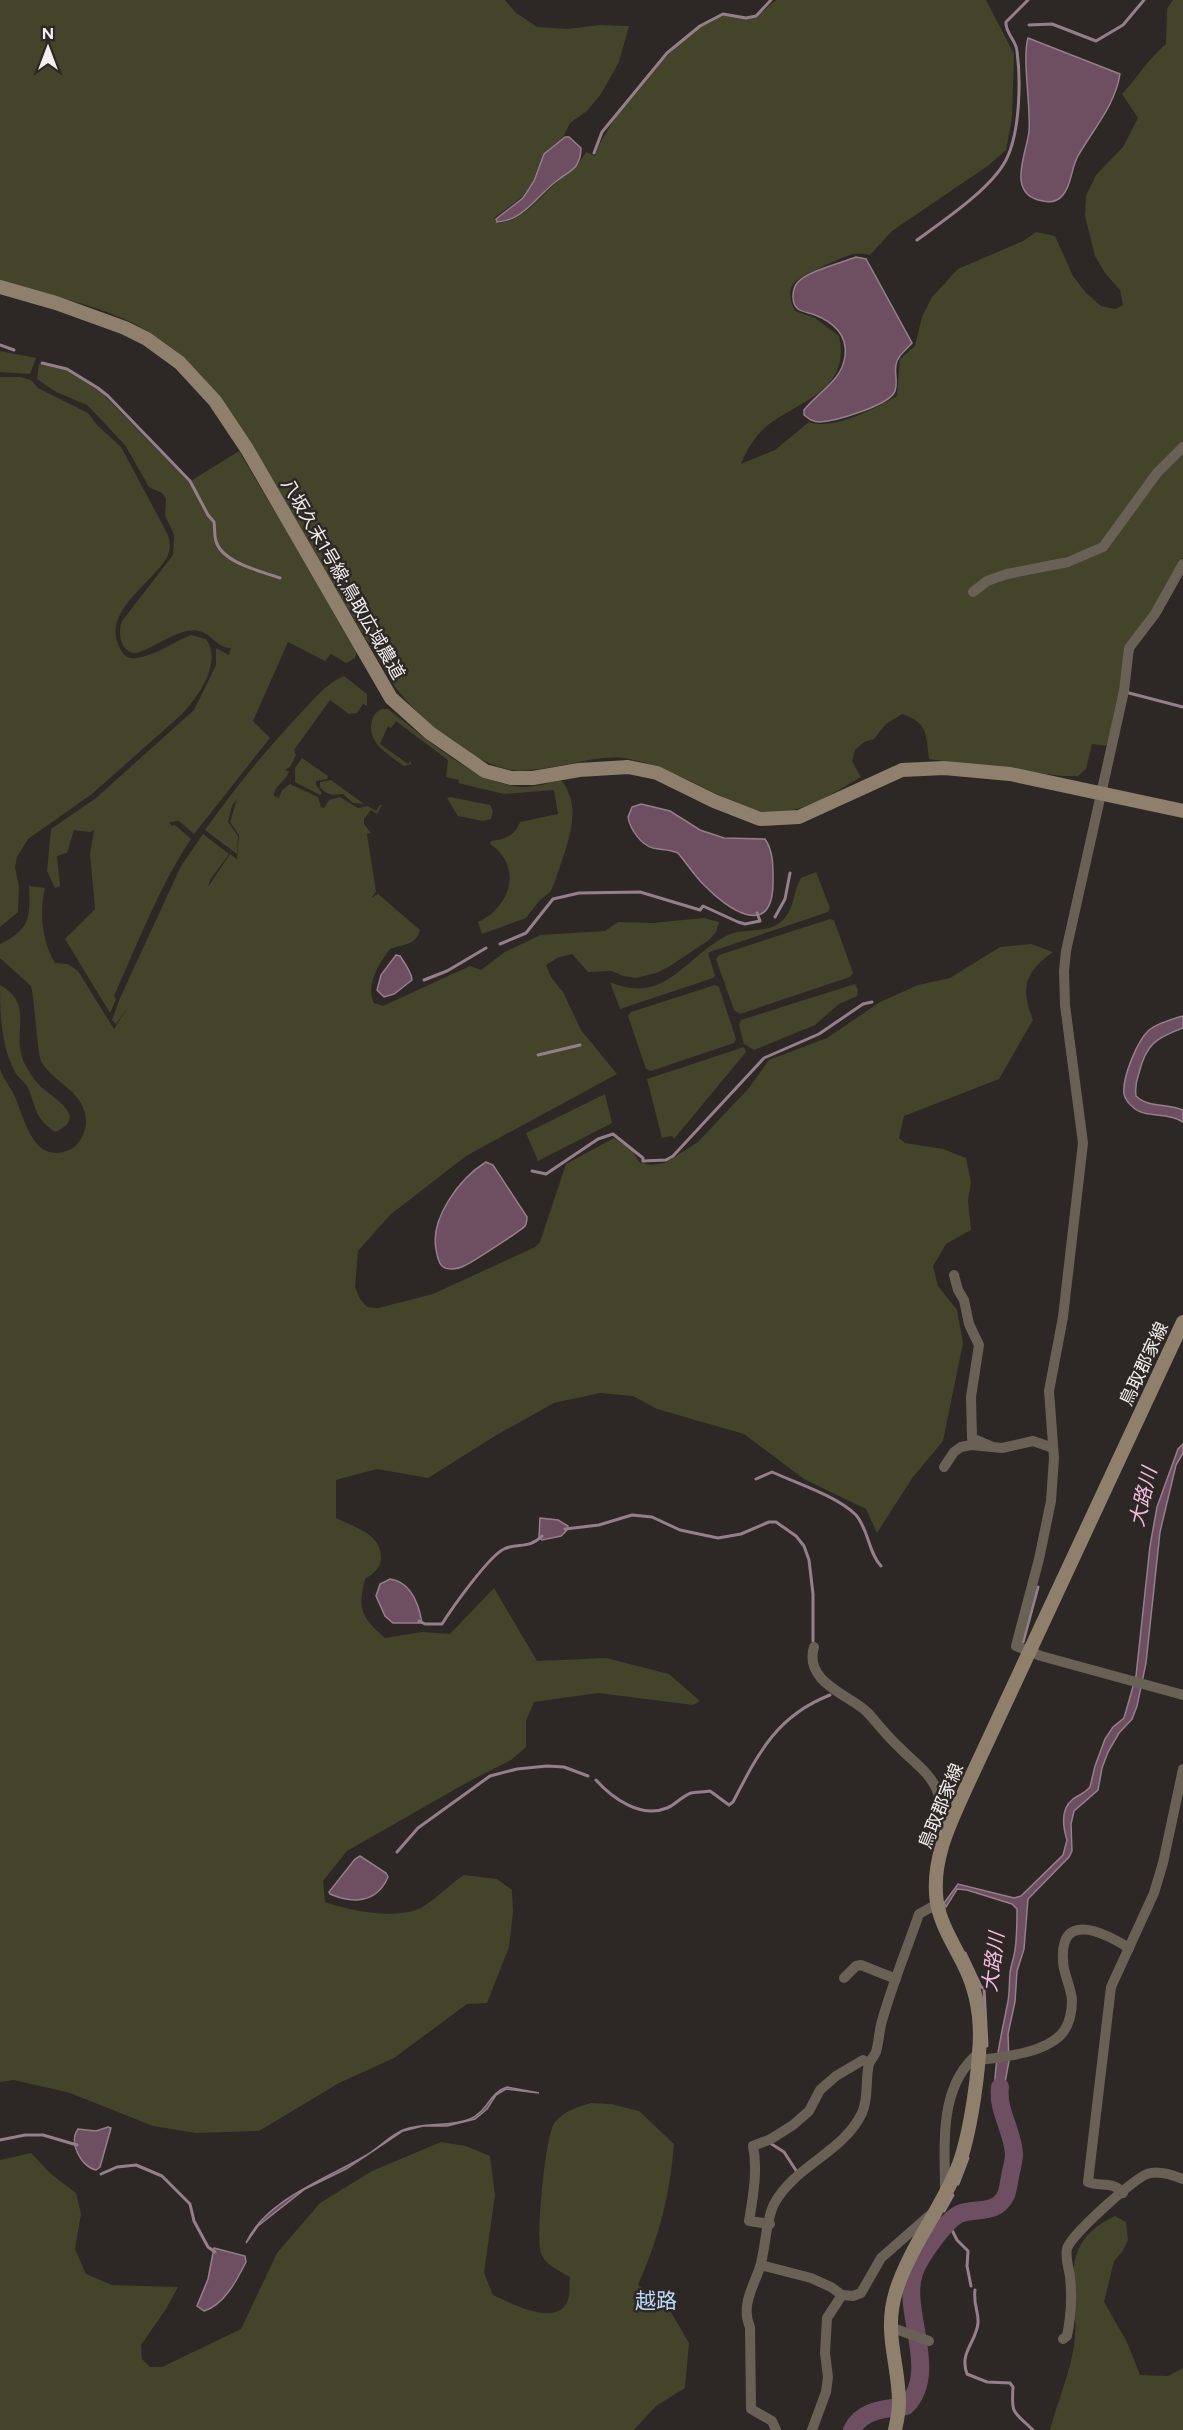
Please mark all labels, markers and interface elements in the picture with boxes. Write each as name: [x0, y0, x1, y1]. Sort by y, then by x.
north arrow: [18, 18, 78, 78]
text: N: [42, 24, 54, 43]
street label: 八坂久末1号線;鳥取広域農道: [276, 475, 410, 683]
street label: 鳥取郡家線: [1115, 1319, 1173, 1409]
water label: 大路川: [1125, 1463, 1162, 1529]
street label: 鳥取郡家線: [914, 1760, 968, 1852]
water label: 大路川: [977, 1929, 1009, 1993]
district label: 越路: [635, 2288, 677, 2313]

